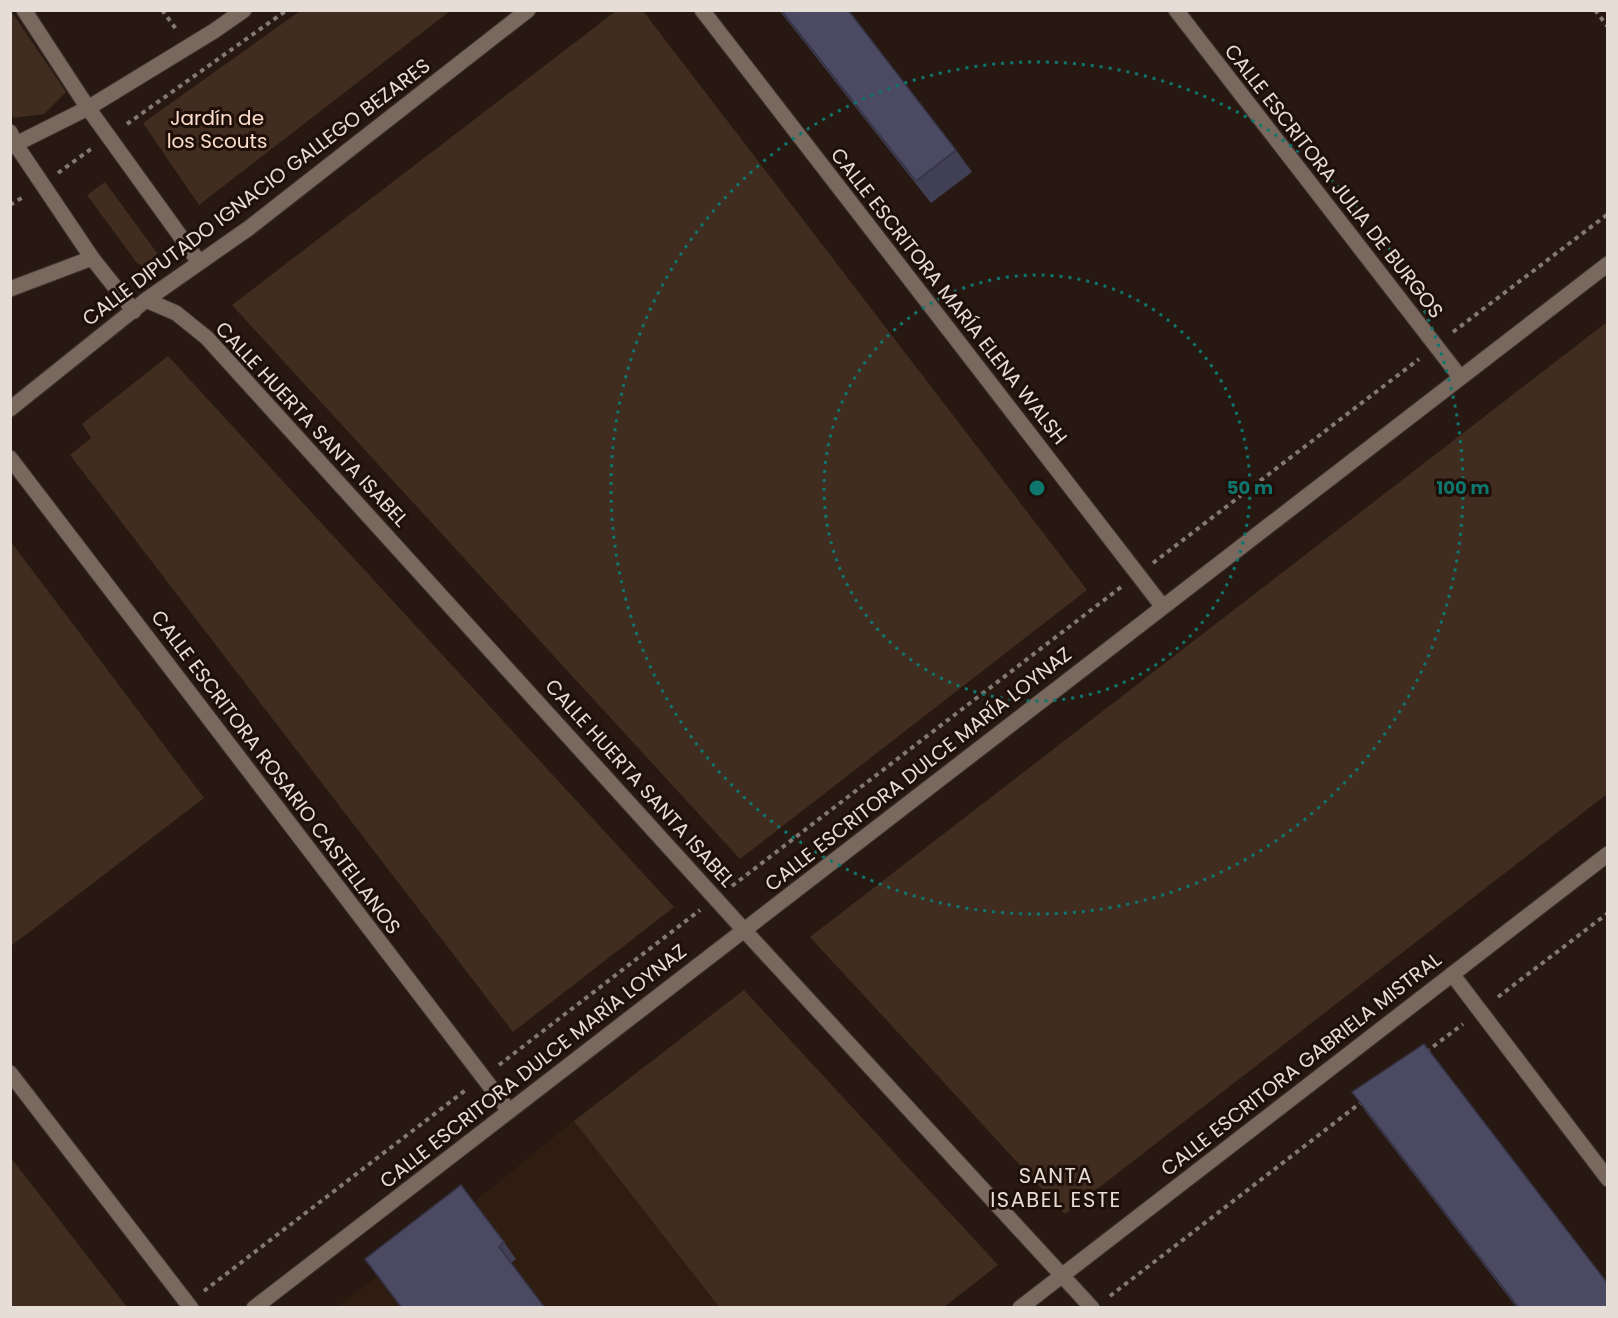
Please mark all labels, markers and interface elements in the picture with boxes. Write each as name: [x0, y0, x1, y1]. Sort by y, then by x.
street label: CALLE ESCRITORA JULIA DE BURGOS: [1218, 38, 1450, 324]
street label: CALLE DIPUTADO IGNACIO GALLEGO BEZARES: [76, 52, 436, 332]
park label: Jardín de los Scouts: [167, 104, 267, 155]
street label: CALLE ESCRITORA MARÍA ELENA WALSH: [824, 142, 1074, 450]
street label: CALLE HUERTA SANTA ISABEL: [209, 315, 415, 533]
text: 50 m: [1227, 475, 1273, 500]
text: 100 m: [1436, 475, 1490, 500]
centre of rings: [1027, 478, 1047, 498]
street label: CALLE ESCRITORA ROSARIO CASTELLANOS: [145, 604, 407, 940]
street label: CALLE ESCRITORA DULCE MARÍA LOYNAZ: [759, 640, 1077, 898]
street label: CALLE HUERTA SANTA ISABEL: [539, 673, 741, 893]
street label: CALLE ESCRITORA DULCE MARÍA LOYNAZ: [374, 937, 692, 1195]
street label: CALLE ESCRITORA GABRIELA MISTRAL: [1155, 945, 1447, 1182]
district label: SANTA ISABEL ESTE: [990, 1161, 1122, 1214]

